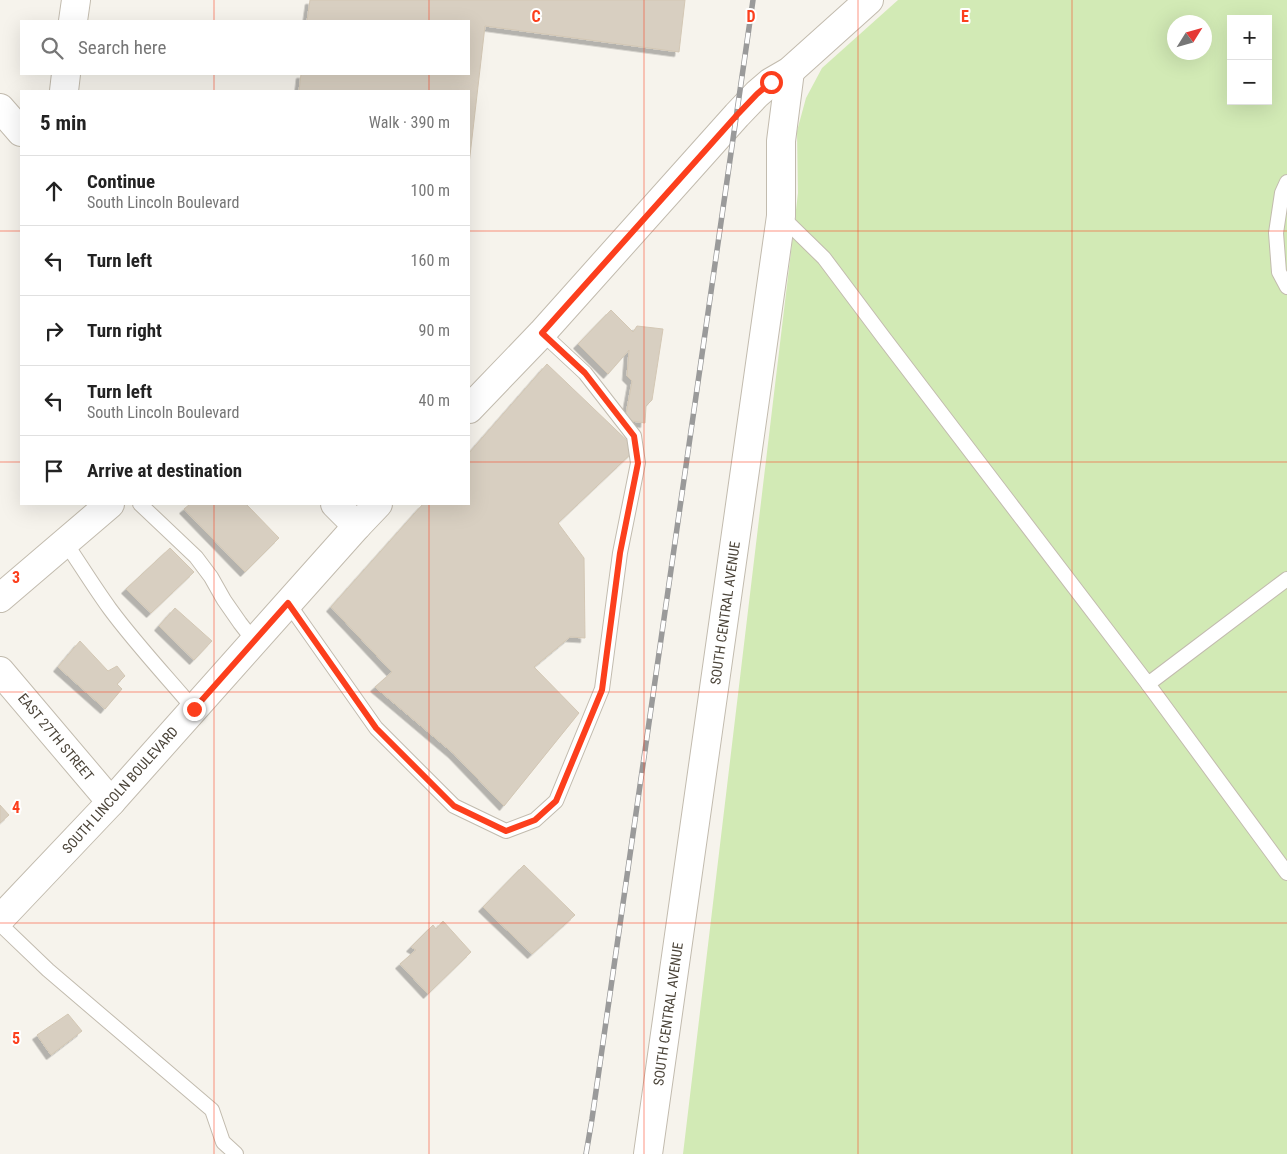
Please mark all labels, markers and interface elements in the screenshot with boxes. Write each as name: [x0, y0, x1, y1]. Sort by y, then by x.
text: C: [531, 7, 541, 26]
text: D: [746, 7, 756, 26]
text: E: [961, 7, 969, 26]
north arrow: [1167, 15, 1212, 60]
map controls: [1227, 15, 1272, 105]
button: +: [1227, 15, 1272, 60]
search box: [20, 20, 470, 75]
icon: search: [38, 34, 66, 62]
text: Search here: [78, 36, 166, 59]
button: −: [1227, 60, 1272, 105]
route start: [760, 71, 783, 94]
text: 5 min: [40, 111, 87, 135]
text: Walk · 390 m: [369, 113, 450, 132]
text: Continue: [87, 170, 155, 193]
icon: ahead: [40, 177, 68, 205]
text: 100 m: [411, 181, 450, 200]
text: South Lincoln Boulevard: [87, 193, 239, 212]
icon: left: [40, 247, 68, 275]
text: Turn left: [87, 249, 152, 272]
text: 160 m: [411, 251, 450, 270]
icon: right: [40, 317, 68, 345]
text: Turn right: [87, 319, 162, 342]
text: 90 m: [418, 321, 450, 340]
text: Turn left: [87, 380, 152, 403]
icon: left: [40, 387, 68, 415]
text: 40 m: [418, 391, 450, 410]
text: South Lincoln Boulevard: [87, 403, 239, 422]
icon: arrive: [40, 457, 68, 485]
text: Arrive at destination: [87, 459, 242, 482]
street label: SOUTH CENTRAL AVENUE: [707, 540, 743, 686]
text: 3: [12, 568, 20, 587]
street label: EAST 27TH STREET: [15, 690, 97, 784]
route end: [183, 698, 206, 721]
street label: SOUTH LINCOLN BOULEVARD: [59, 723, 181, 857]
text: 4: [12, 798, 20, 817]
street label: SOUTH CENTRAL AVENUE: [650, 941, 686, 1087]
text: 5: [12, 1029, 20, 1048]

